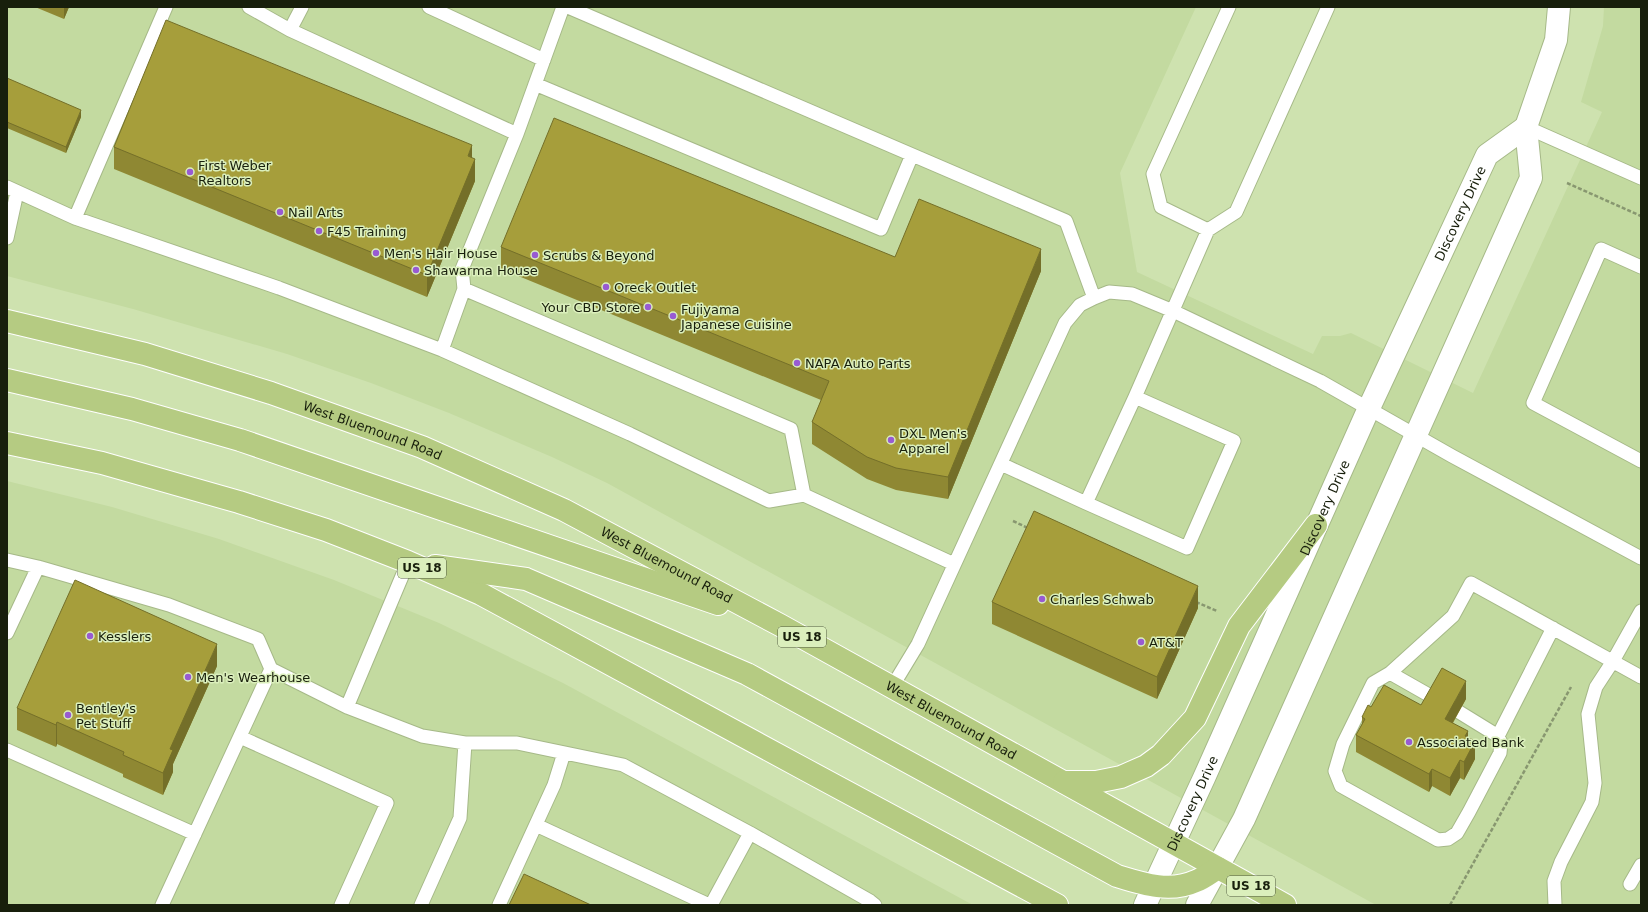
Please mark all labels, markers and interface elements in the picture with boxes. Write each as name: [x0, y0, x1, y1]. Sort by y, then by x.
place label: First Weber Realtors: [198, 158, 272, 188]
street label: Discovery Drive: [1431, 163, 1488, 263]
marker: First Weber Realtors: [185, 167, 195, 177]
place label: Nail Arts: [288, 205, 343, 220]
marker: Nail Arts: [275, 207, 285, 217]
place label: F45 Training: [327, 224, 406, 239]
marker: F45 Training: [314, 226, 324, 236]
place label: Men's Hair House: [384, 246, 498, 261]
marker: Men's Hair House: [371, 248, 381, 258]
place label: Scrubs & Beyond: [543, 248, 654, 263]
marker: Scrubs & Beyond: [530, 250, 540, 260]
place label: Shawarma House: [424, 263, 538, 278]
marker: Shawarma House: [411, 265, 421, 275]
place label: Oreck Outlet: [614, 280, 696, 295]
marker: Oreck Outlet: [601, 282, 611, 292]
place label: Your CBD Store: [541, 300, 640, 315]
marker: Your CBD Store: [643, 302, 653, 312]
place label: Fujiyama Japanese Cuisine: [680, 302, 792, 332]
marker: Fujiyama Japanese Cuisine: [668, 311, 678, 321]
place label: NAPA Auto Parts: [805, 356, 911, 371]
marker: NAPA Auto Parts: [792, 358, 802, 368]
street label: West Bluemound Road: [301, 398, 445, 463]
place label: DXL Men's Apparel: [899, 426, 967, 456]
marker: DXL Men's Apparel: [886, 435, 896, 445]
street label: Discovery Drive: [1297, 458, 1352, 558]
street label: West Bluemound Road: [598, 524, 735, 606]
road number: US 18: [398, 558, 446, 578]
place label: Charles Schwab: [1050, 592, 1154, 607]
marker: Charles Schwab: [1037, 594, 1047, 604]
road number: US 18: [778, 627, 826, 647]
place label: Kesslers: [98, 629, 151, 644]
marker: Kesslers: [85, 631, 95, 641]
place label: AT&T: [1149, 635, 1183, 650]
marker: AT&T: [1136, 637, 1146, 647]
place label: Men's Wearhouse: [196, 670, 310, 685]
marker: Men's Wearhouse: [183, 672, 193, 682]
street label: West Bluemound Road: [883, 678, 1019, 762]
place label: Bentley's Pet Stuff: [76, 701, 136, 731]
marker: Bentley's Pet Stuff: [63, 710, 73, 720]
place label: Associated Bank: [1417, 735, 1525, 750]
marker: Associated Bank: [1404, 737, 1414, 747]
street label: Discovery Drive: [1164, 753, 1220, 853]
road number: US 18: [1227, 876, 1275, 896]

